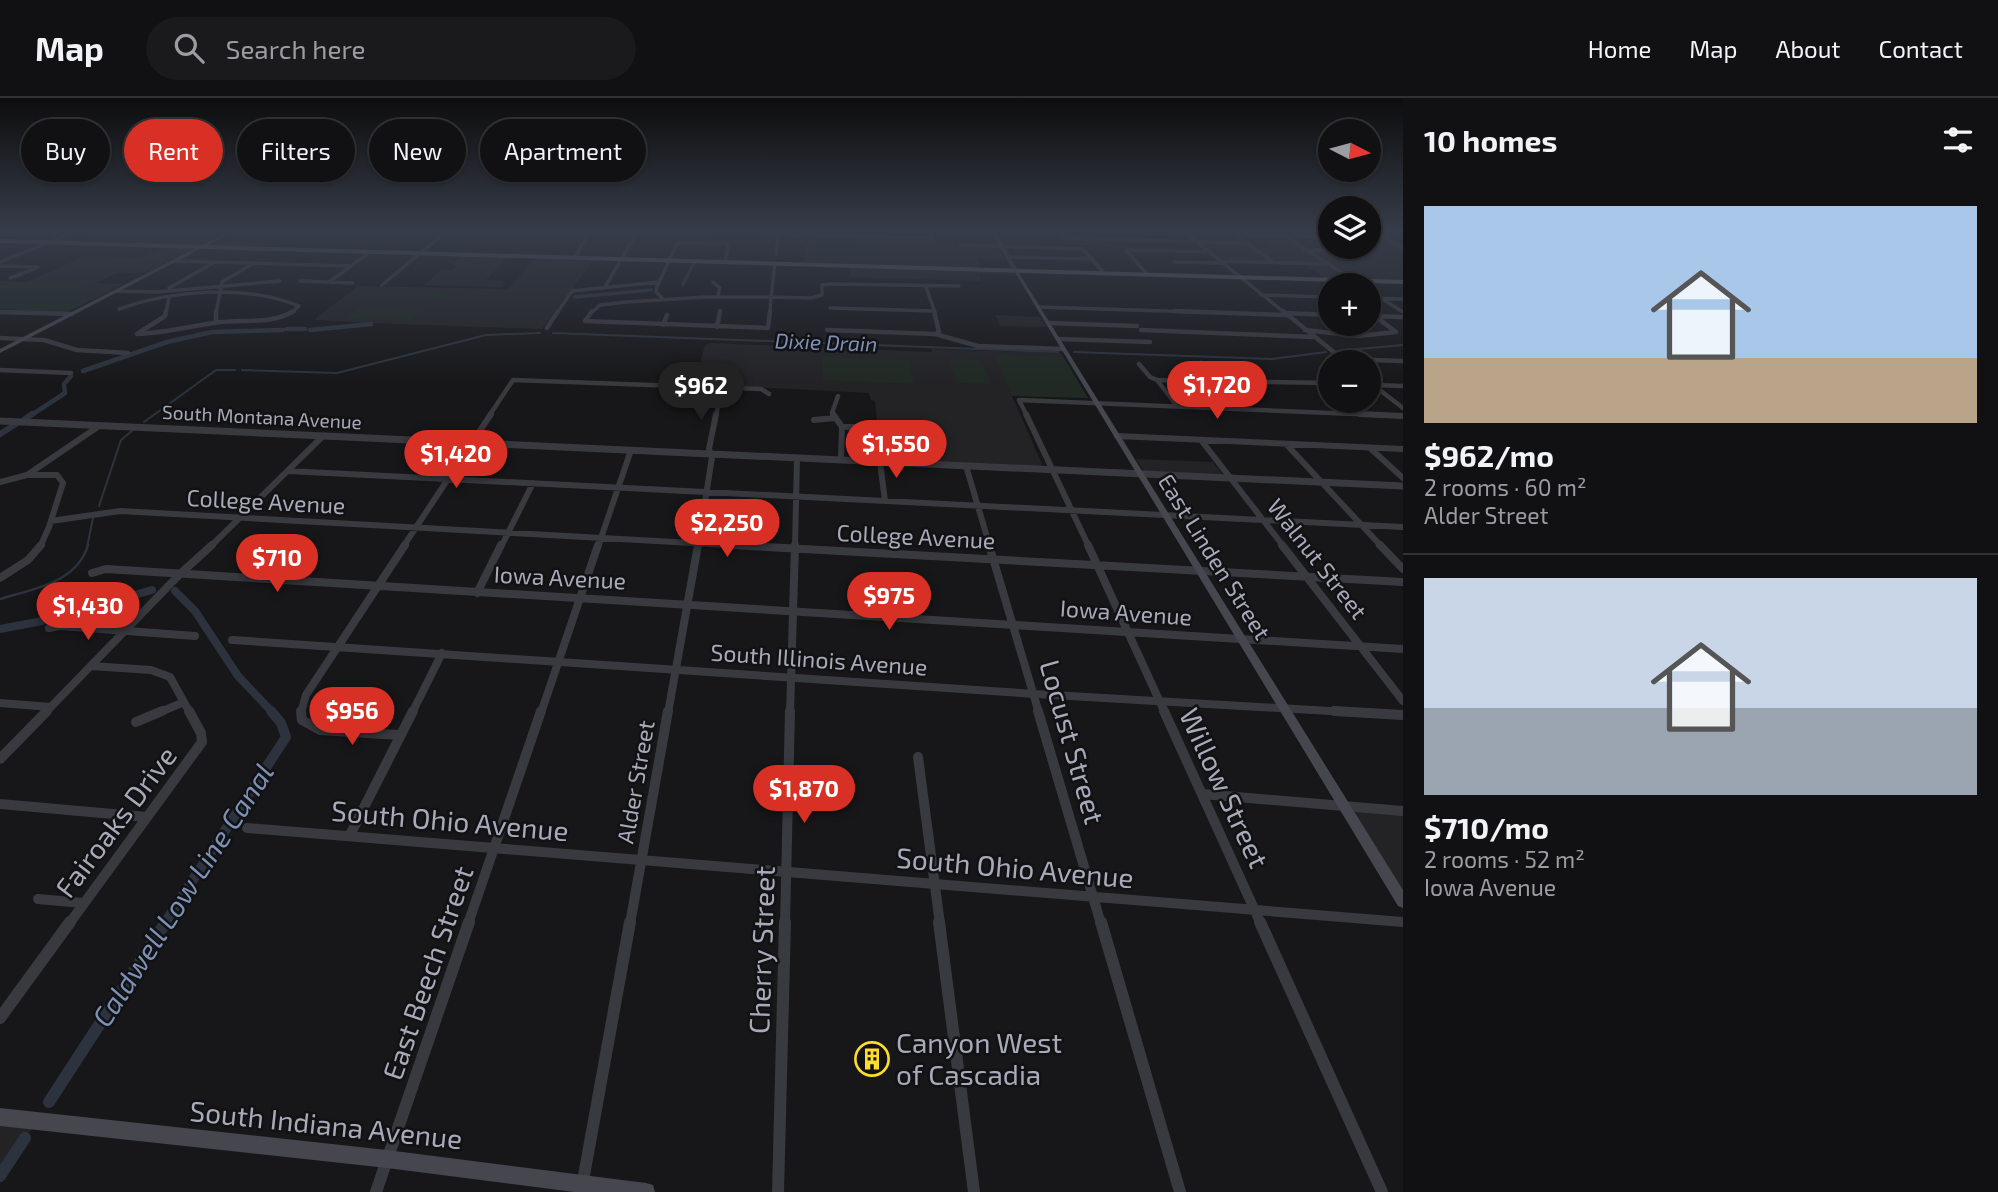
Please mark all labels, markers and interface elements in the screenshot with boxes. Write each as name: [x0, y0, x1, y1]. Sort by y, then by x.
search box: [146, 17, 636, 80]
text: Map: [35, 28, 104, 68]
icon: search: [170, 29, 208, 67]
text: Search here: [226, 33, 365, 64]
text: Home: [1588, 34, 1651, 63]
text: Map: [1689, 34, 1737, 63]
text: About: [1775, 34, 1841, 63]
text: Contact: [1879, 34, 1963, 63]
chip: Buy: [21, 119, 110, 182]
chip: Rent: [124, 119, 223, 182]
chip: Filters: [237, 119, 355, 182]
chip: New: [369, 119, 466, 182]
chip: Apartment: [480, 119, 646, 182]
north arrow: [1318, 119, 1381, 182]
map controls: [1318, 119, 1381, 413]
icon: filters: [1939, 121, 1977, 159]
text: 10 homes: [1424, 122, 1557, 158]
button: layers: [1318, 196, 1381, 259]
icon: home: [1638, 252, 1764, 378]
button: +: [1318, 273, 1381, 336]
water label: Dixie Drain: [774, 327, 878, 356]
button: −: [1318, 350, 1381, 413]
pin: $962: [660, 362, 742, 422]
pin: $1,720: [1160, 362, 1274, 421]
text: $1,720: [1183, 370, 1251, 398]
text: $962: [674, 371, 728, 399]
street label: South Montana Avenue: [162, 400, 362, 433]
pin: $1,550: [839, 420, 953, 480]
text: $1,550: [862, 429, 930, 457]
pin: $1,420: [399, 430, 513, 490]
text: $962/mo: [1424, 437, 1554, 473]
text: $1,420: [420, 439, 492, 467]
street label: East Linden Street: [1153, 469, 1277, 645]
text: 2 rooms · 60 m²: [1424, 473, 1586, 501]
street label: College Avenue: [186, 483, 346, 519]
street label: Walnut Street: [1262, 493, 1374, 624]
pin: $2,250: [670, 500, 784, 559]
text: Alder Street: [1424, 501, 1548, 529]
text: $2,250: [691, 508, 763, 536]
street label: College Avenue: [836, 518, 996, 554]
pin: $710: [236, 534, 318, 594]
text: $710: [252, 543, 302, 571]
street label: Iowa Avenue: [493, 560, 627, 594]
pin: $975: [848, 573, 930, 632]
text: $975: [863, 581, 915, 609]
pin: $1,430: [31, 582, 145, 642]
text: $1,430: [53, 591, 123, 619]
street label: Iowa Avenue: [1059, 593, 1193, 631]
icon: home: [1638, 624, 1764, 750]
street label: South Illinois Avenue: [710, 637, 928, 681]
street label: Locust Street: [1033, 656, 1113, 828]
pin: $956: [311, 688, 393, 747]
text: $956: [325, 696, 379, 724]
street label: Willow Street: [1173, 702, 1277, 873]
street label: Alder Street: [610, 718, 660, 846]
street label: Fairoaks Drive: [47, 739, 183, 904]
water label: Caldwell Low Line Canal: [84, 756, 280, 1033]
pin: $1,870: [747, 766, 861, 825]
text: $1,870: [769, 774, 839, 802]
street label: South Ohio Avenue: [330, 793, 570, 847]
text: $710/mo: [1424, 809, 1549, 845]
street label: South Ohio Avenue: [895, 840, 1135, 894]
text: 2 rooms · 52 m²: [1424, 845, 1585, 873]
street label: East Beech Street: [375, 861, 480, 1084]
street label: Cherry Street: [741, 865, 781, 1034]
text: Iowa Avenue: [1424, 873, 1556, 901]
place label: Canyon West of Cascadia: [896, 1025, 1062, 1091]
building icon: Canyon West of Cascadia: [853, 1040, 891, 1078]
street label: South Indiana Avenue: [188, 1093, 464, 1155]

